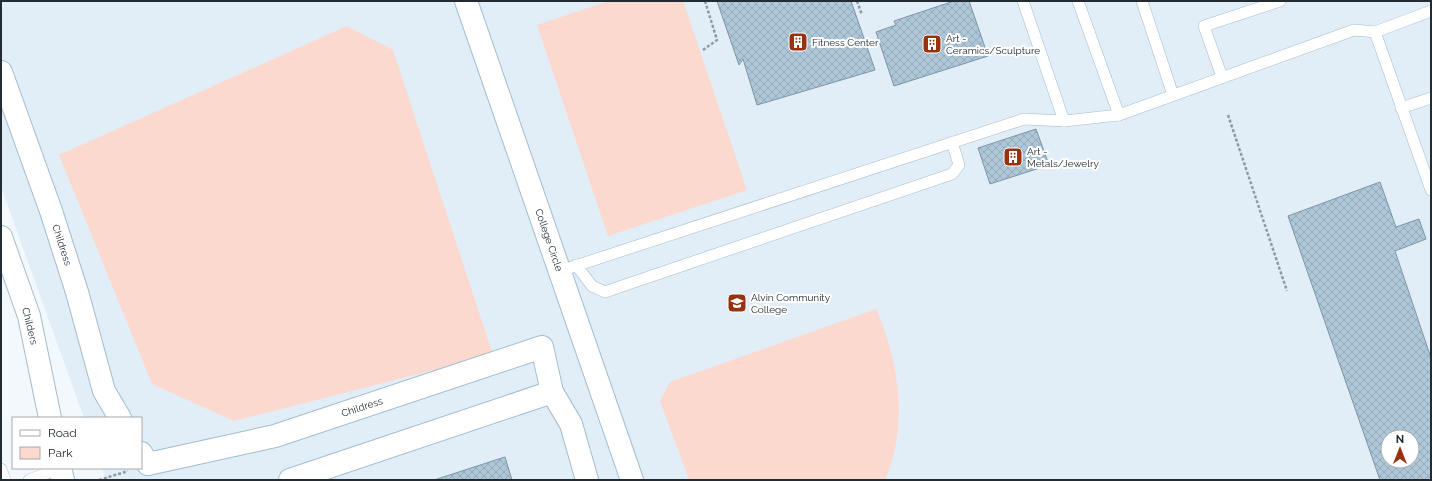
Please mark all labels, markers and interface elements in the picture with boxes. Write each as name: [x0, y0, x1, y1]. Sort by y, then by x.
building icon: Fitness Center: [787, 31, 809, 53]
building icon: Art - Ceramics/Sculpture: [921, 33, 943, 55]
place label: Art - Ceramics/Sculpture: [946, 33, 1040, 56]
place label: Fitness Center: [812, 37, 879, 48]
building icon: Art - Metals/Jewelry: [1002, 146, 1024, 168]
place label: Art - Metals/Jewelry: [1027, 146, 1099, 169]
street label: College Circle: [533, 207, 565, 273]
street label: Childress: [50, 223, 74, 267]
school or university icon: Alvin Community College: [726, 292, 748, 314]
place label: Alvin Community College: [751, 292, 831, 315]
street label: Childers: [20, 306, 40, 346]
street label: Childress: [340, 395, 384, 419]
legend: [12, 417, 142, 469]
text: Road: [48, 426, 77, 440]
north arrow: [1380, 429, 1420, 469]
text: N: [1396, 433, 1404, 446]
text: Park: [48, 446, 73, 460]

